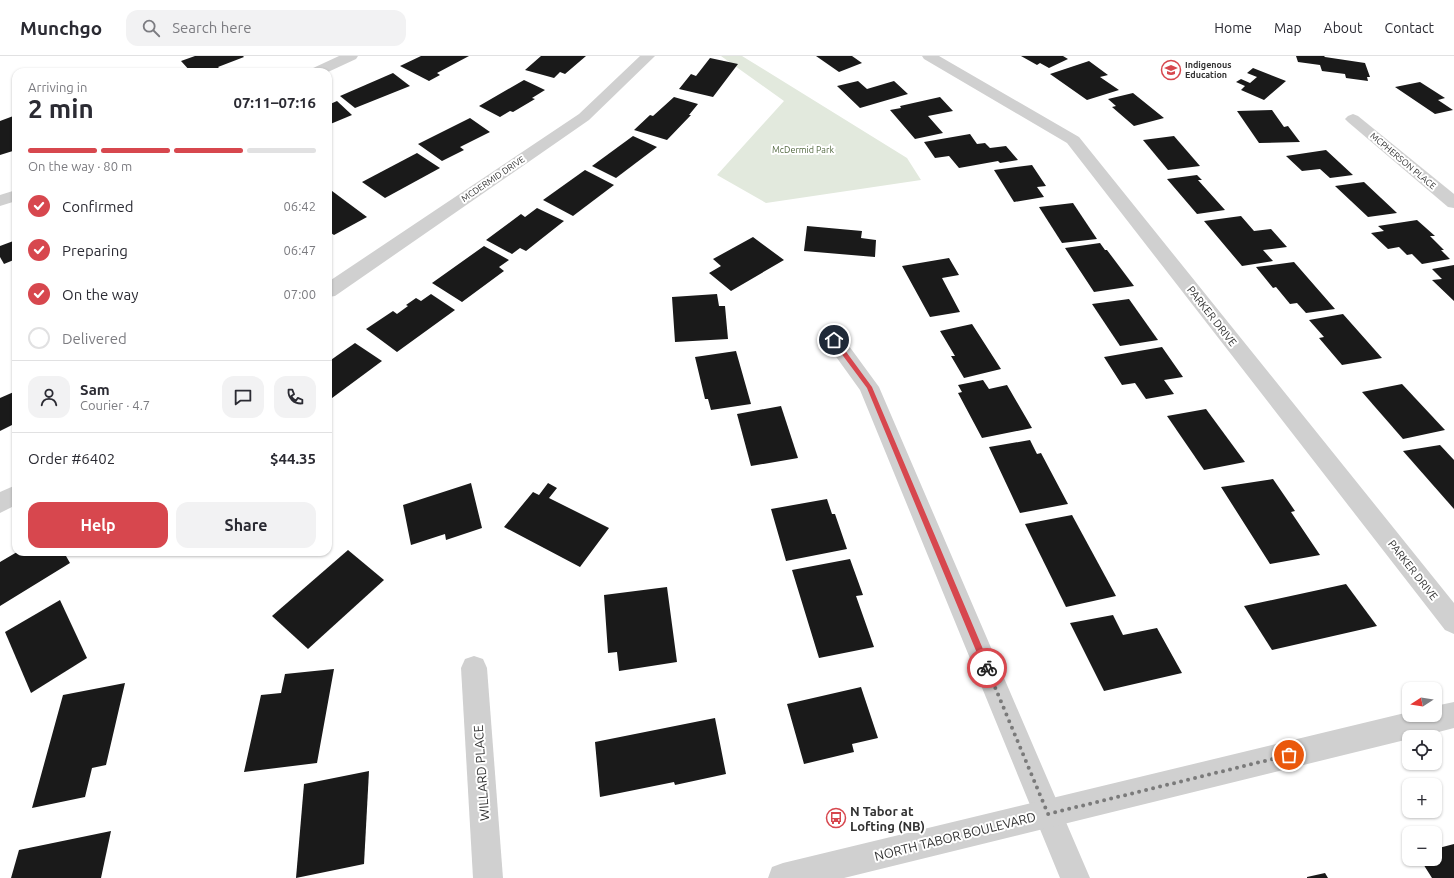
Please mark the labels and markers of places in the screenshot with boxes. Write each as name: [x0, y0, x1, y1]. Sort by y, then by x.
school or university icon: Indigenous Education: [1160, 59, 1182, 81]
place label: Indigenous Education: [1185, 60, 1232, 80]
pin: [817, 323, 851, 357]
pin: [1272, 738, 1306, 772]
place label: N Tabor at Lofting (NB): [850, 804, 925, 834]
bus stop icon: N Tabor at Lofting (NB): [825, 807, 847, 829]

